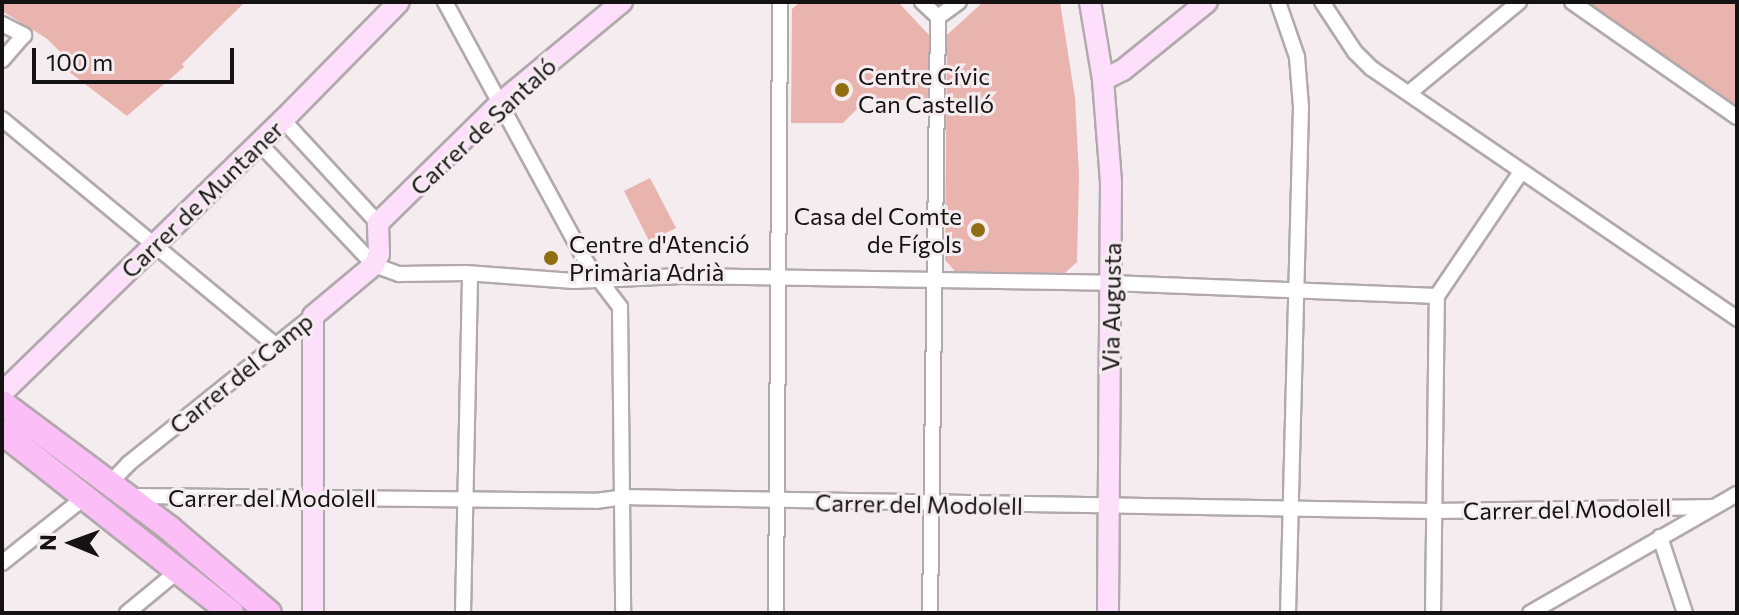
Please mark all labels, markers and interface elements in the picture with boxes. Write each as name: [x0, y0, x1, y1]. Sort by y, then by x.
scale bar: [36, 32, 238, 82]
text: 100 m: [46, 47, 113, 76]
street label: Carrer de Santaló: [404, 51, 562, 201]
place label: Centre Cívic Can Castelló: [858, 62, 994, 118]
marker: Centre Cívic Can Castelló: [833, 81, 851, 99]
street label: Carrer de Muntaner: [115, 114, 289, 284]
place label: Casa del Comte de Fígols: [794, 202, 962, 258]
marker: Casa del Comte de Fígols: [969, 221, 987, 239]
place label: Centre d'Atenció Primària Adrià: [569, 230, 750, 286]
street label: Via Augusta: [1095, 242, 1127, 372]
marker: Centre d'Atenció Primària Adrià: [540, 247, 562, 269]
street label: Carrer del Camp: [164, 306, 318, 440]
street label: Carrer del Modolell: [168, 484, 376, 512]
street label: Carrer del Modolell: [815, 488, 1023, 520]
street label: Carrer del Modolell: [1463, 493, 1671, 525]
north arrow: [32, 503, 112, 583]
text: N: [34, 534, 61, 551]

